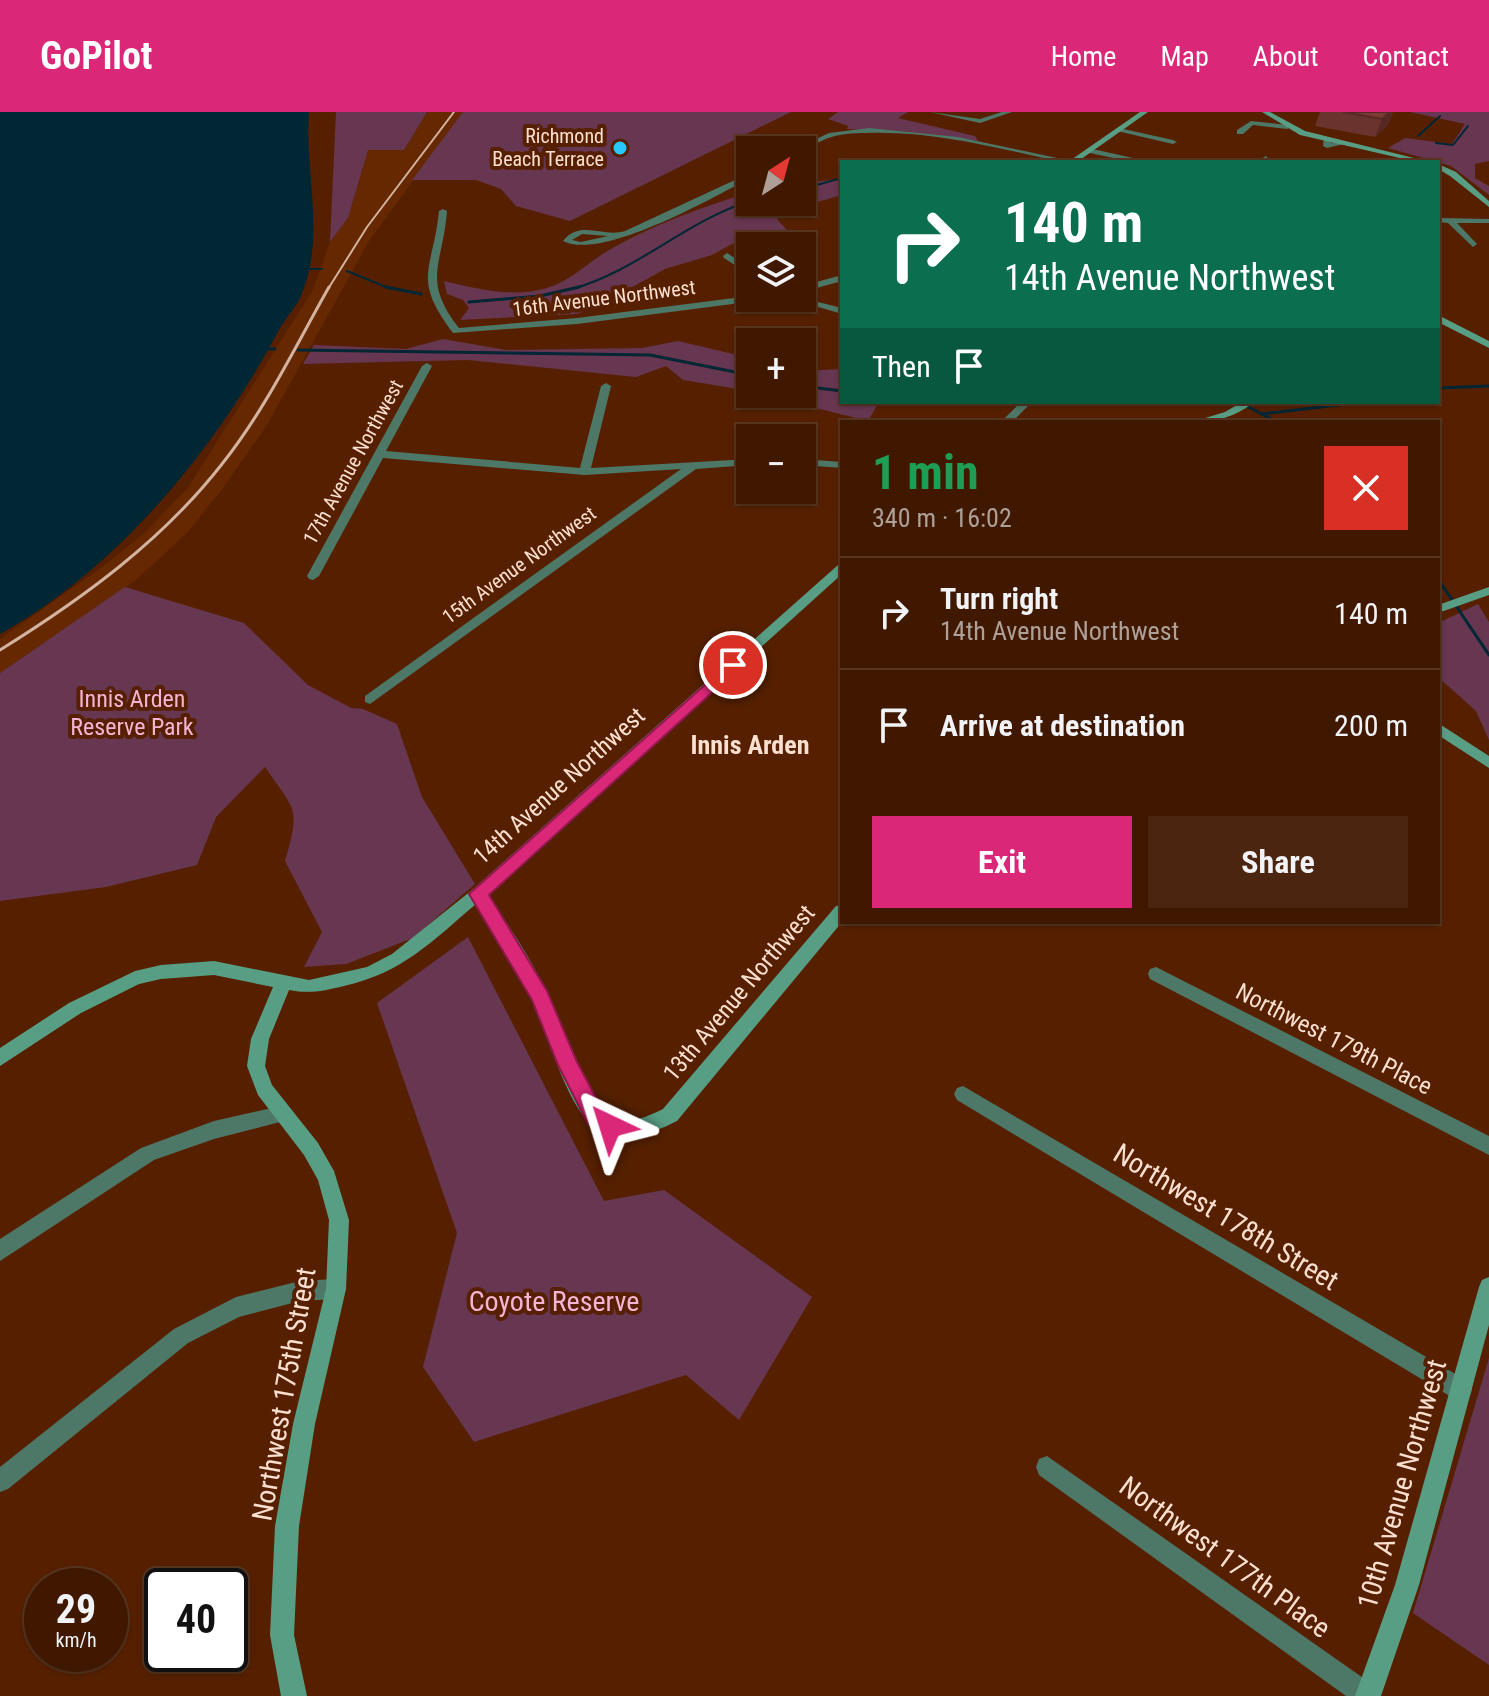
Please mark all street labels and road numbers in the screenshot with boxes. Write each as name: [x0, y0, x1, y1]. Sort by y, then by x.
street label: 16th Avenue Northwest: [511, 275, 697, 321]
street label: 17th Avenue Northwest: [298, 376, 408, 548]
street label: 15th Avenue Northwest: [437, 501, 601, 629]
street label: 14th Avenue Northwest: [468, 702, 650, 870]
street label: 13th Avenue Northwest: [657, 899, 821, 1087]
street label: Northwest 179th Place: [1231, 977, 1437, 1101]
street label: Northwest 178th Street: [1108, 1137, 1344, 1297]
street label: Northwest 175th Street: [245, 1265, 323, 1523]
street label: 10th Avenue Northwest: [1351, 1356, 1453, 1612]
street label: Northwest 177th Place: [1113, 1469, 1337, 1645]

